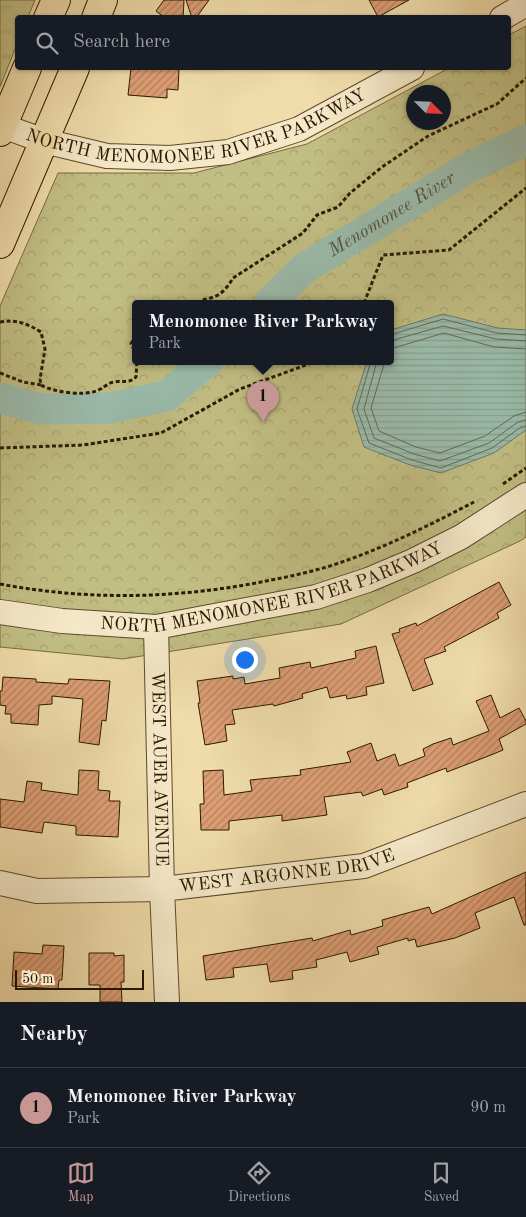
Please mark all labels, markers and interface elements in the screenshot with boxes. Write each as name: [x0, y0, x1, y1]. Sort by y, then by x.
search box: [15, 15, 511, 70]
icon: search: [33, 29, 61, 57]
text: Search here: [73, 33, 170, 52]
north arrow: [406, 85, 451, 130]
street label: NORTH MENOMONEE RIVER PARKWAY: [23, 86, 369, 168]
water label: Menomonee River: [324, 168, 459, 261]
popup: [132, 300, 394, 365]
text: Menomonee River Parkway: [148, 313, 378, 332]
text: Park: [148, 336, 181, 352]
pin: 1: [247, 381, 279, 422]
street label: NORTH MENOMONEE RIVER PARKWAY: [100, 539, 445, 636]
your location: [232, 647, 258, 673]
street label: WEST AUER AVENUE: [148, 671, 170, 867]
street label: WEST ARGONNE DRIVE: [178, 846, 397, 896]
scale bar: [15, 967, 144, 990]
text: 50 m: [22, 972, 53, 986]
text: Nearby: [20, 1024, 88, 1045]
text: Menomonee River Parkway: [67, 1088, 297, 1107]
text: 1: [31, 1100, 41, 1116]
text: 90 m: [470, 1100, 506, 1116]
text: Park: [67, 1111, 100, 1127]
tab: Map: [67, 1159, 95, 1206]
tab: Directions: [228, 1159, 290, 1206]
tab: Saved: [424, 1159, 459, 1206]

